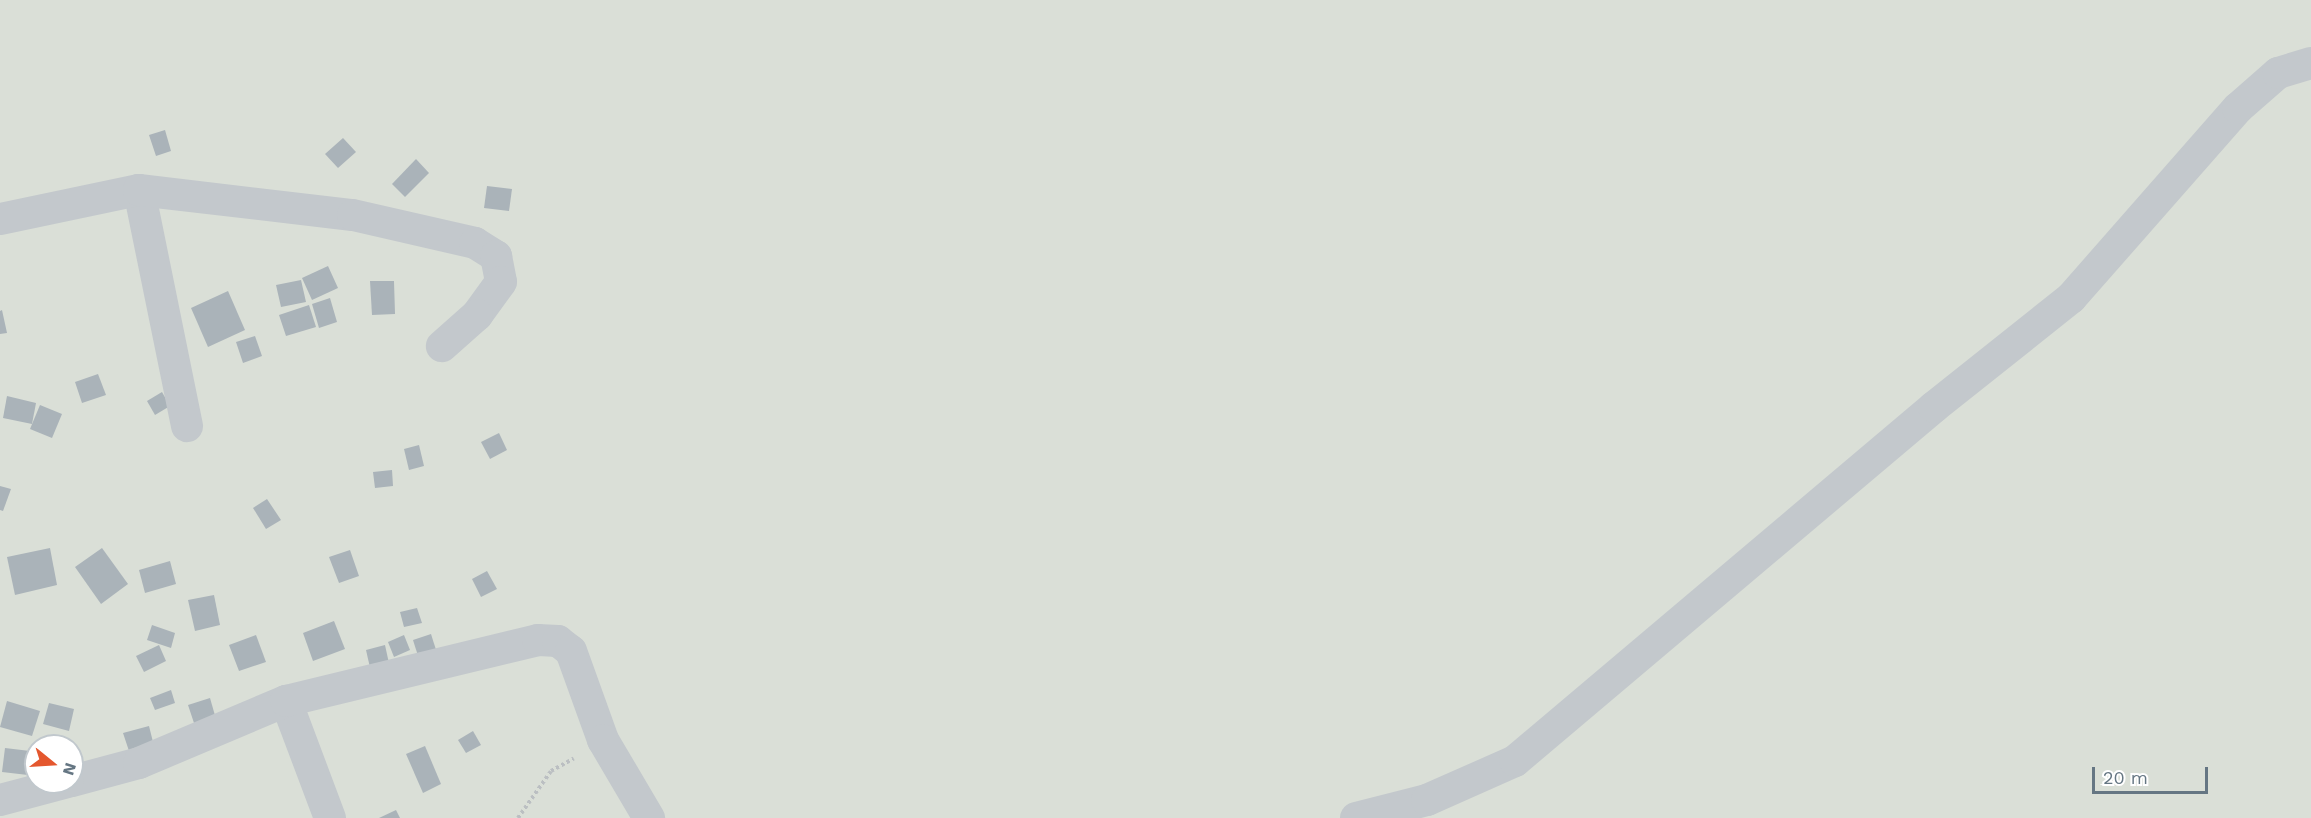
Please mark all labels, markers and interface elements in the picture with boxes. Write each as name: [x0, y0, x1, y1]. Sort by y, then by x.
north arrow: [24, 734, 84, 794]
scale bar: [2095, 755, 2210, 793]
text: N: [59, 761, 81, 778]
text: 20 m: [2103, 767, 2148, 788]

